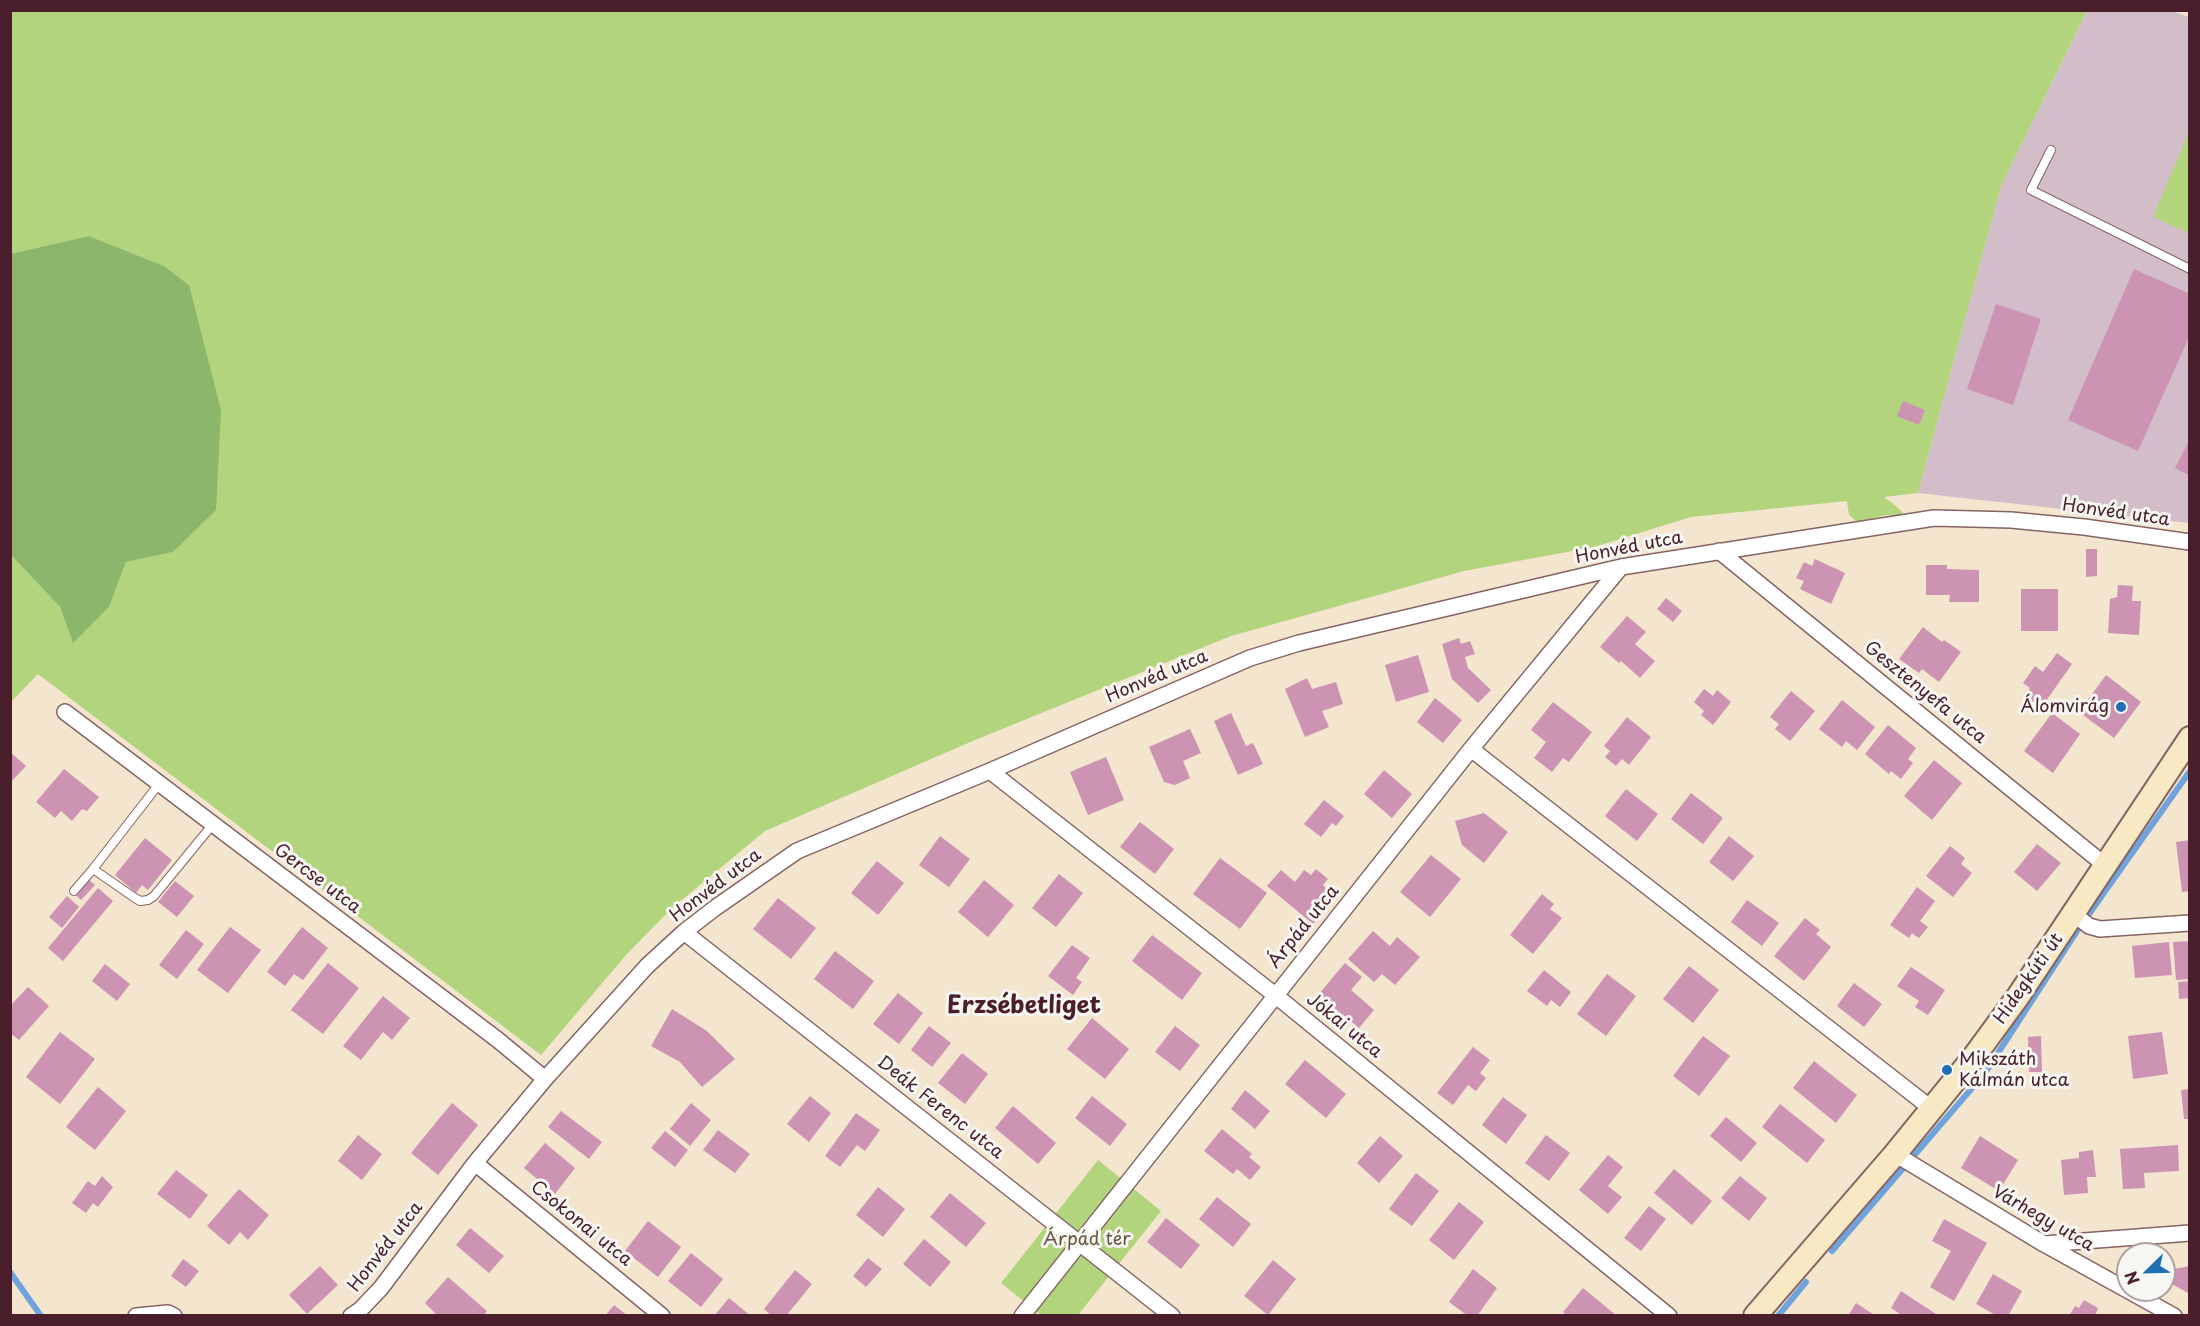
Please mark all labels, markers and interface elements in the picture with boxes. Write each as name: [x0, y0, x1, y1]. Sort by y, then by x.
street label: Honvéd utca: [2061, 495, 2171, 531]
street label: Honvéd utca: [1574, 527, 1684, 569]
street label: Gesztenyefa utca: [1860, 637, 1990, 749]
street label: Honvéd utca: [1103, 646, 1211, 708]
place label: Álomvirág: [2021, 696, 2109, 718]
marker: Álomvirág: [2114, 700, 2128, 714]
street label: Gercse utca: [269, 839, 365, 919]
street label: Honvéd utca: [666, 845, 766, 927]
street label: Árpád utca: [1264, 881, 1344, 973]
street label: Hidegkúti út: [1990, 929, 2068, 1029]
street label: Jókai utca: [1302, 989, 1386, 1063]
district label: Erzsébetliget: [947, 992, 1101, 1020]
place label: Mikszáth Kálmán utca: [1959, 1049, 2069, 1092]
street label: Deák Ferenc utca: [872, 1052, 1008, 1164]
marker: Mikszáth Kálmán utca: [1940, 1063, 1954, 1077]
street label: Csokonai utca: [526, 1177, 636, 1271]
street label: Várhegy utca: [1988, 1181, 2098, 1257]
street label: Honvéd utca: [344, 1198, 428, 1296]
park label: Árpád tér: [1043, 1229, 1131, 1251]
north arrow: [2116, 1242, 2176, 1302]
text: N: [2118, 1268, 2145, 1289]

